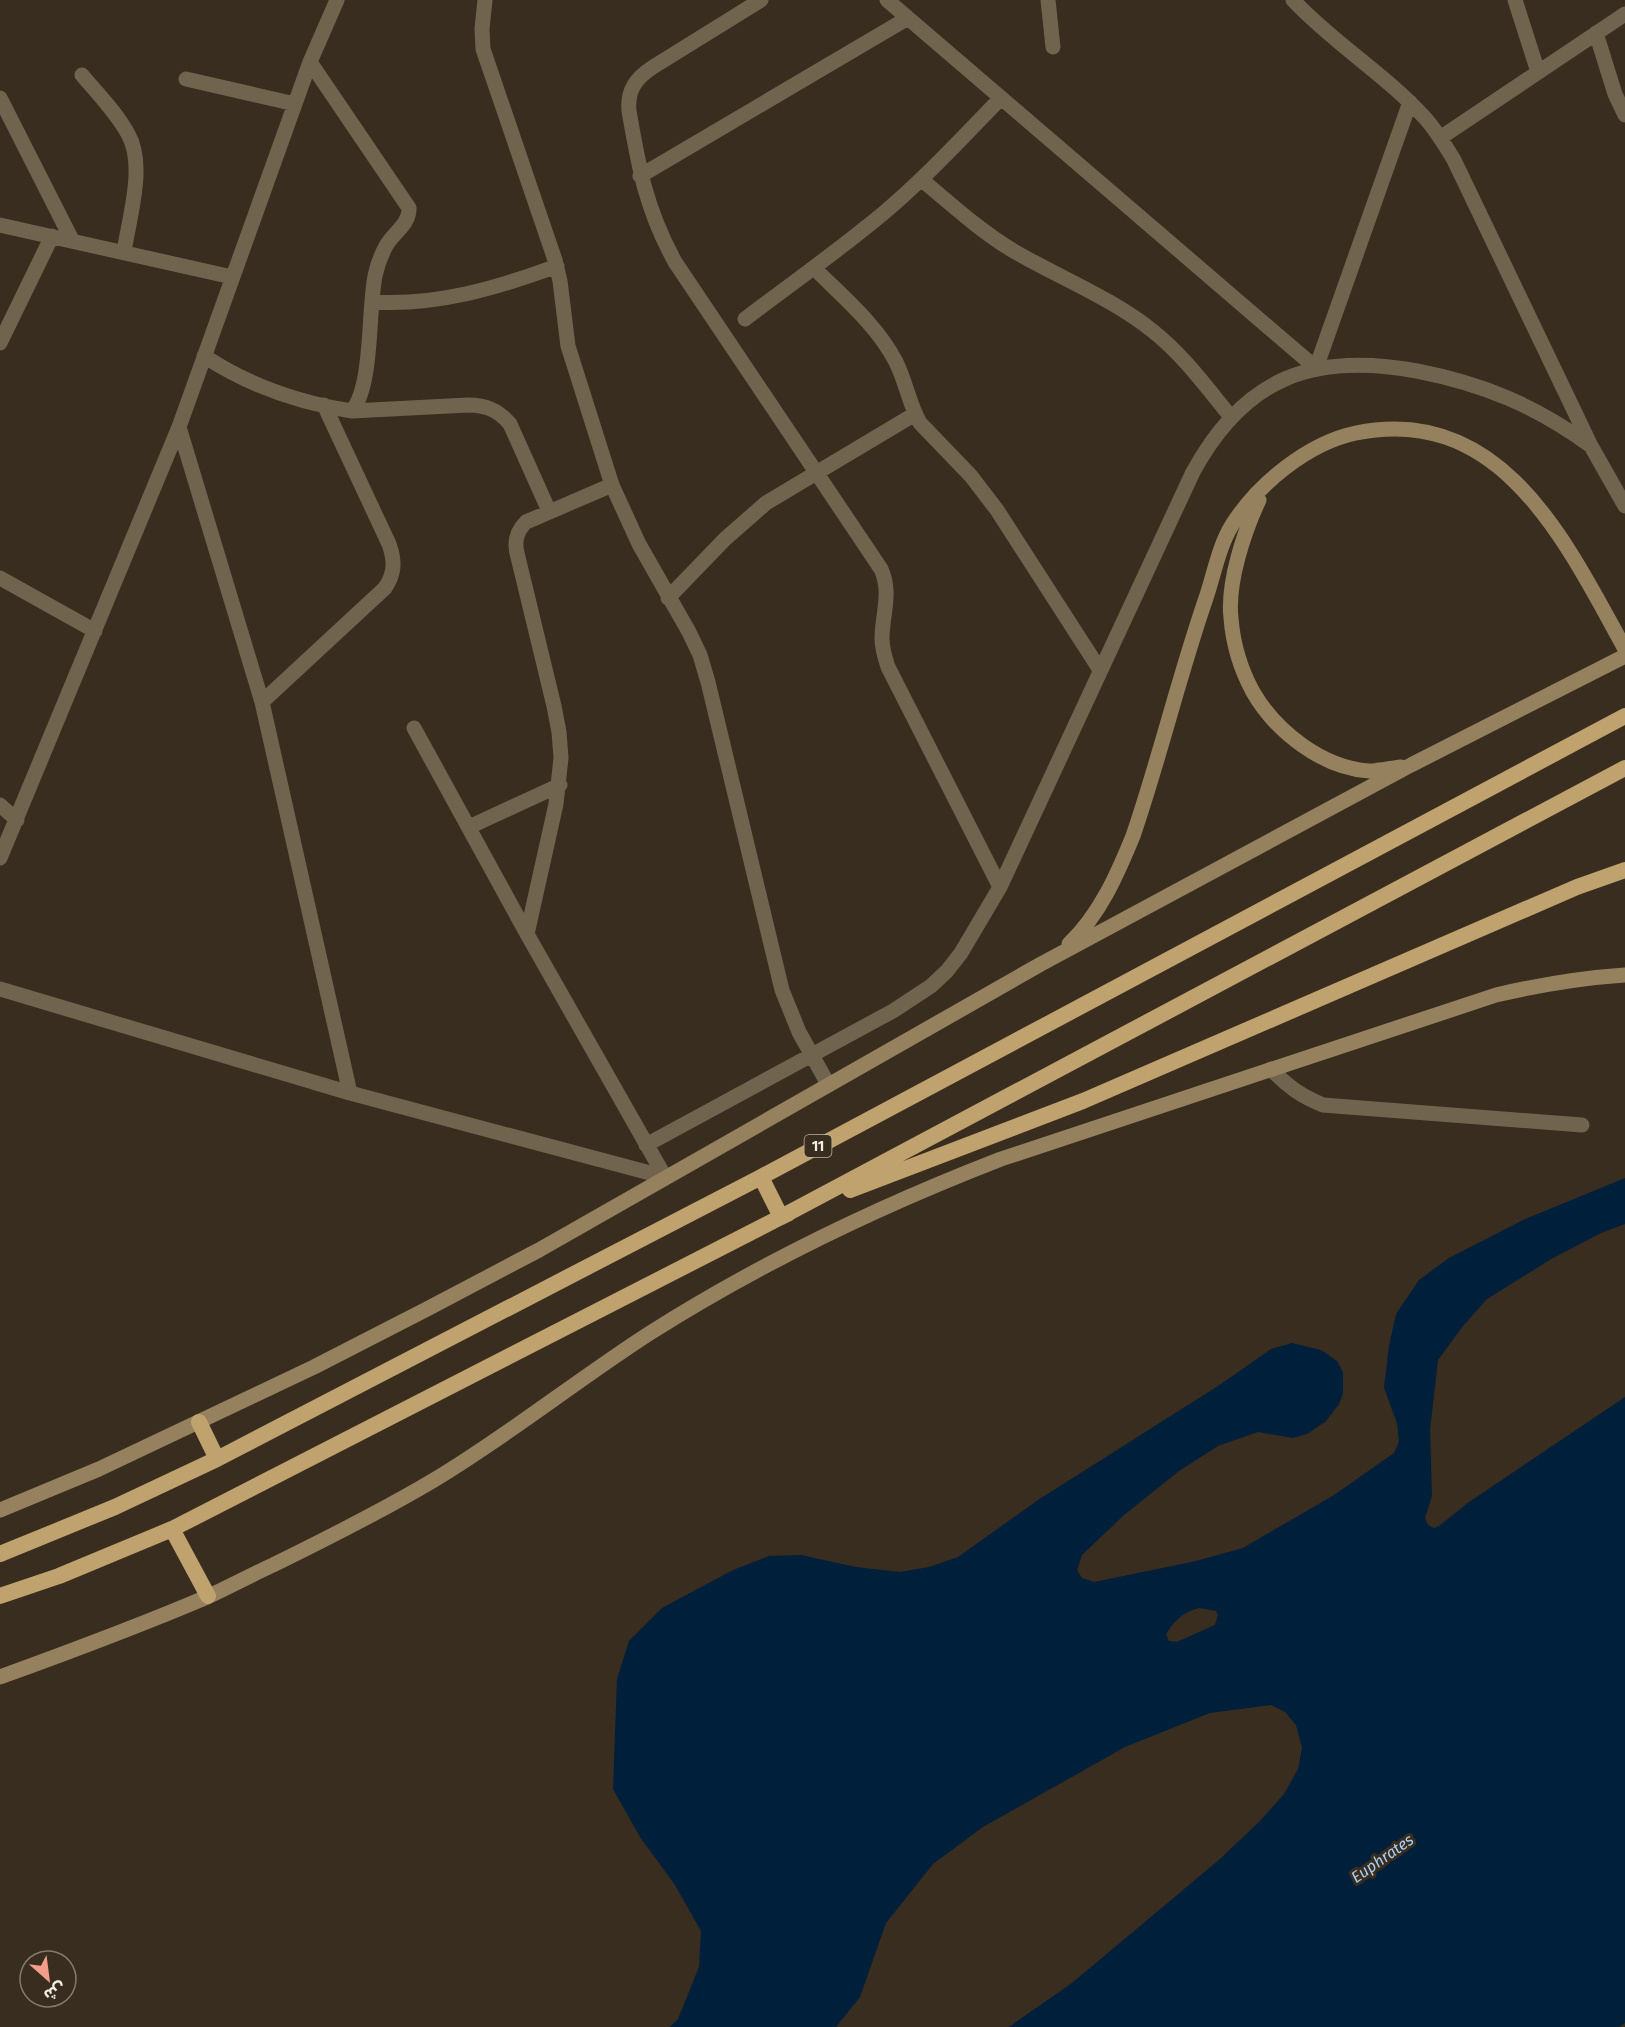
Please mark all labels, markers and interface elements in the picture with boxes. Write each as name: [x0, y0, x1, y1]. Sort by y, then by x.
road number: 11: [804, 1135, 832, 1157]
water label: Euphrates: [1347, 1830, 1417, 1887]
north arrow: [18, 1949, 78, 2009]
text: ش: [41, 1978, 69, 2005]

